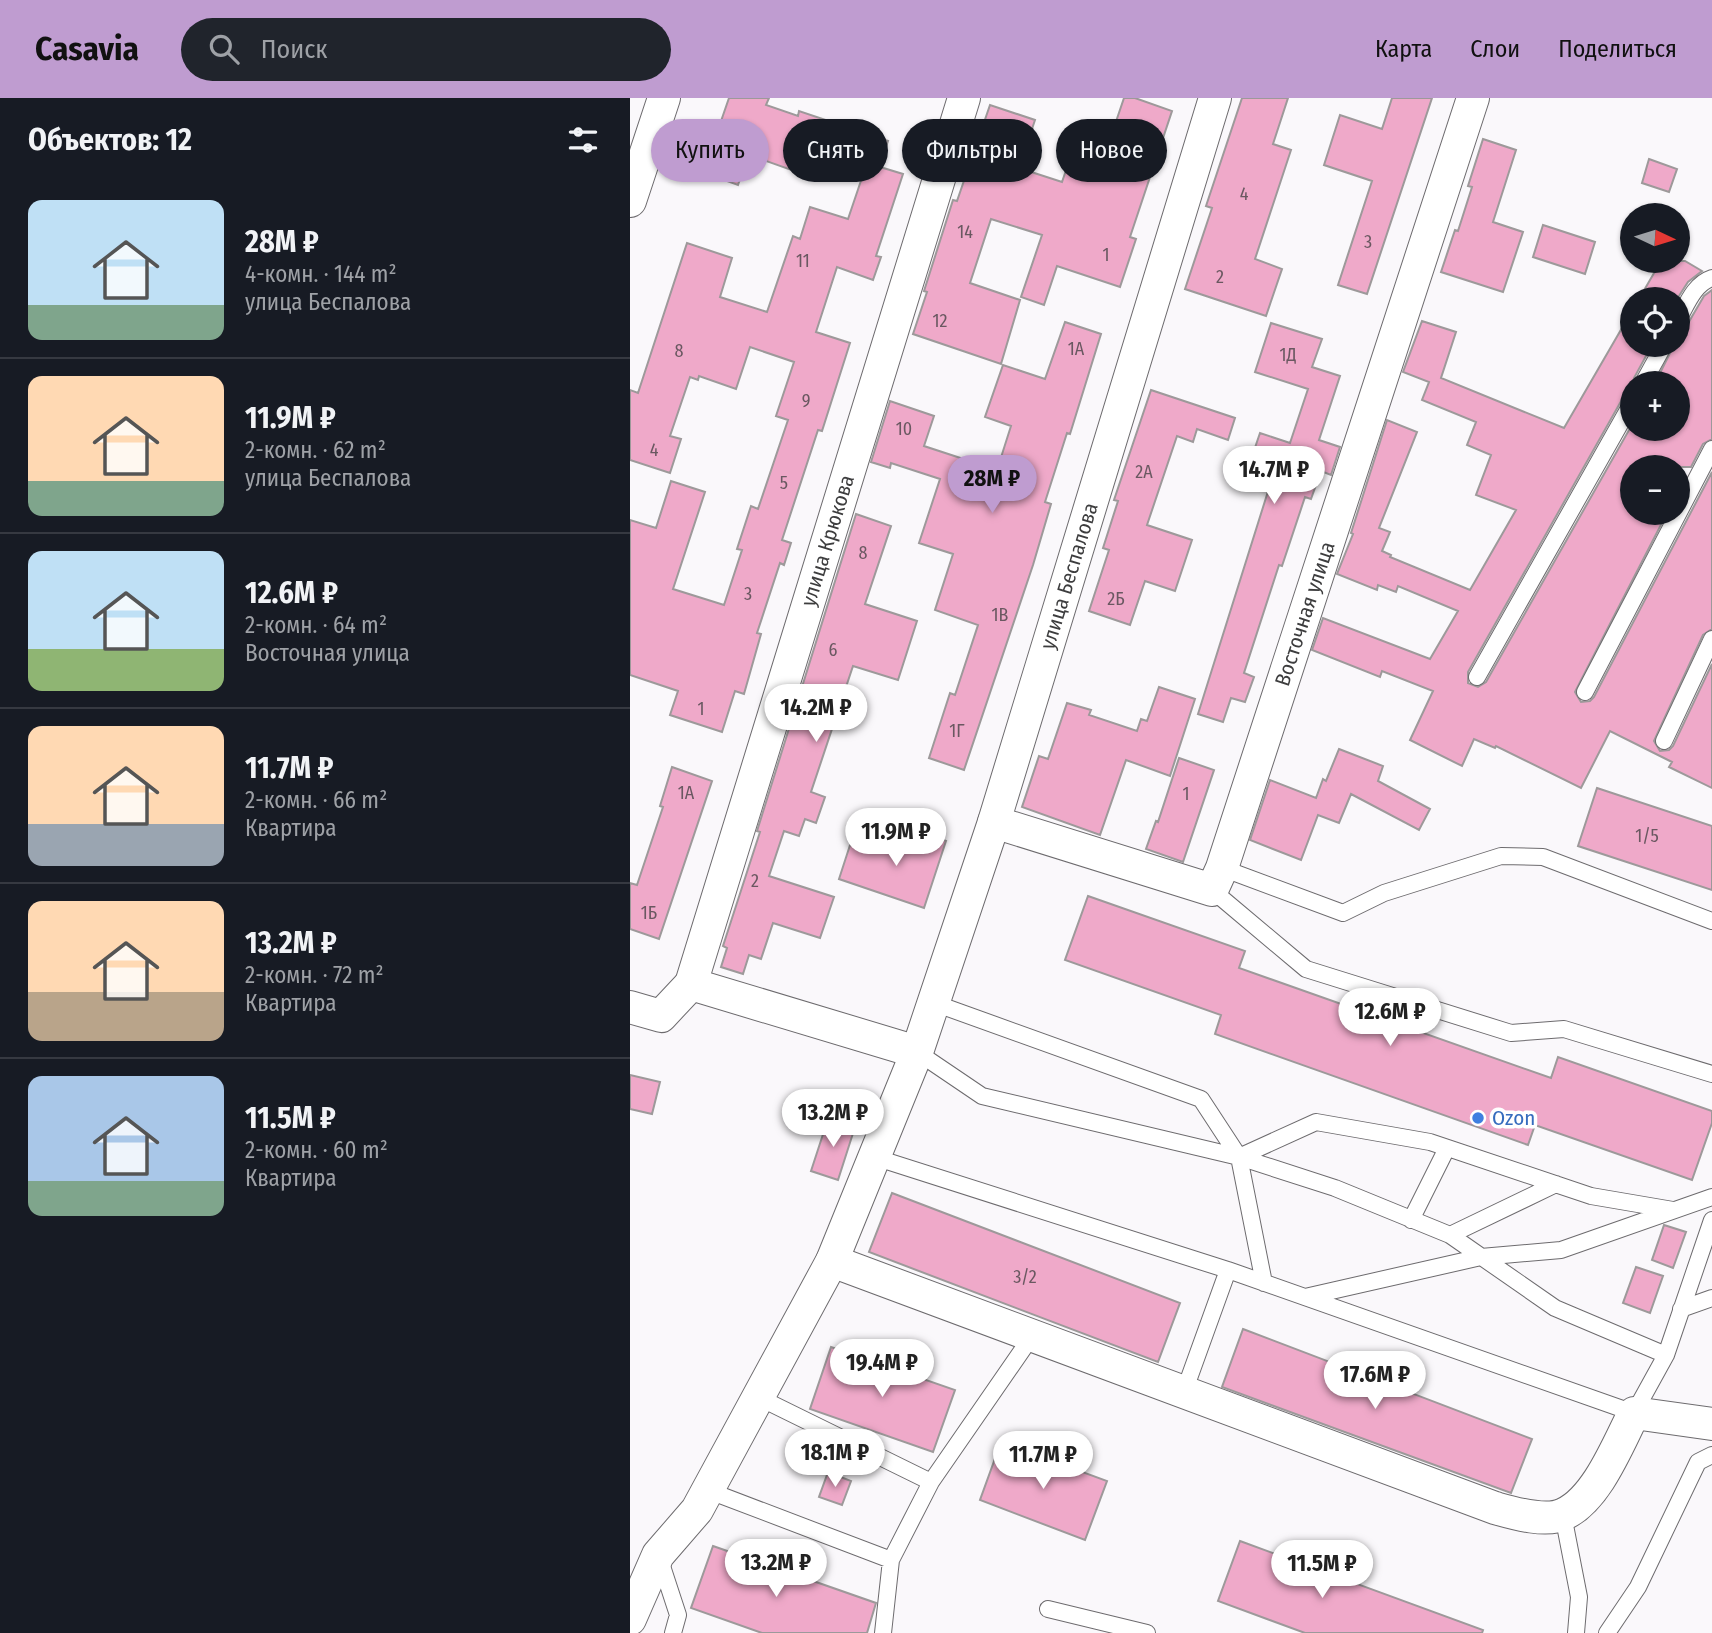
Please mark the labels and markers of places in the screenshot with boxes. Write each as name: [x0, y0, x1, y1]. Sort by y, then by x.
pin: 14.7M ₽: [1209, 446, 1339, 506]
pin: 28M ₽: [943, 456, 1041, 515]
pin: 14.2M ₽: [751, 684, 881, 744]
pin: 11.9M ₽: [831, 808, 961, 868]
pin: 12.6M ₽: [1325, 988, 1455, 1048]
pin: 13.2M ₽: [768, 1090, 898, 1149]
place label: Ozon: [1492, 1105, 1535, 1131]
marker: Ozon: [1470, 1110, 1486, 1126]
pin: 19.4M ₽: [817, 1340, 947, 1399]
pin: 17.6M ₽: [1310, 1352, 1440, 1411]
pin: 18.1M ₽: [770, 1430, 900, 1489]
pin: 11.7M ₽: [978, 1432, 1108, 1491]
pin: 13.2M ₽: [711, 1540, 841, 1599]
pin: 11.5M ₽: [1257, 1540, 1387, 1600]

